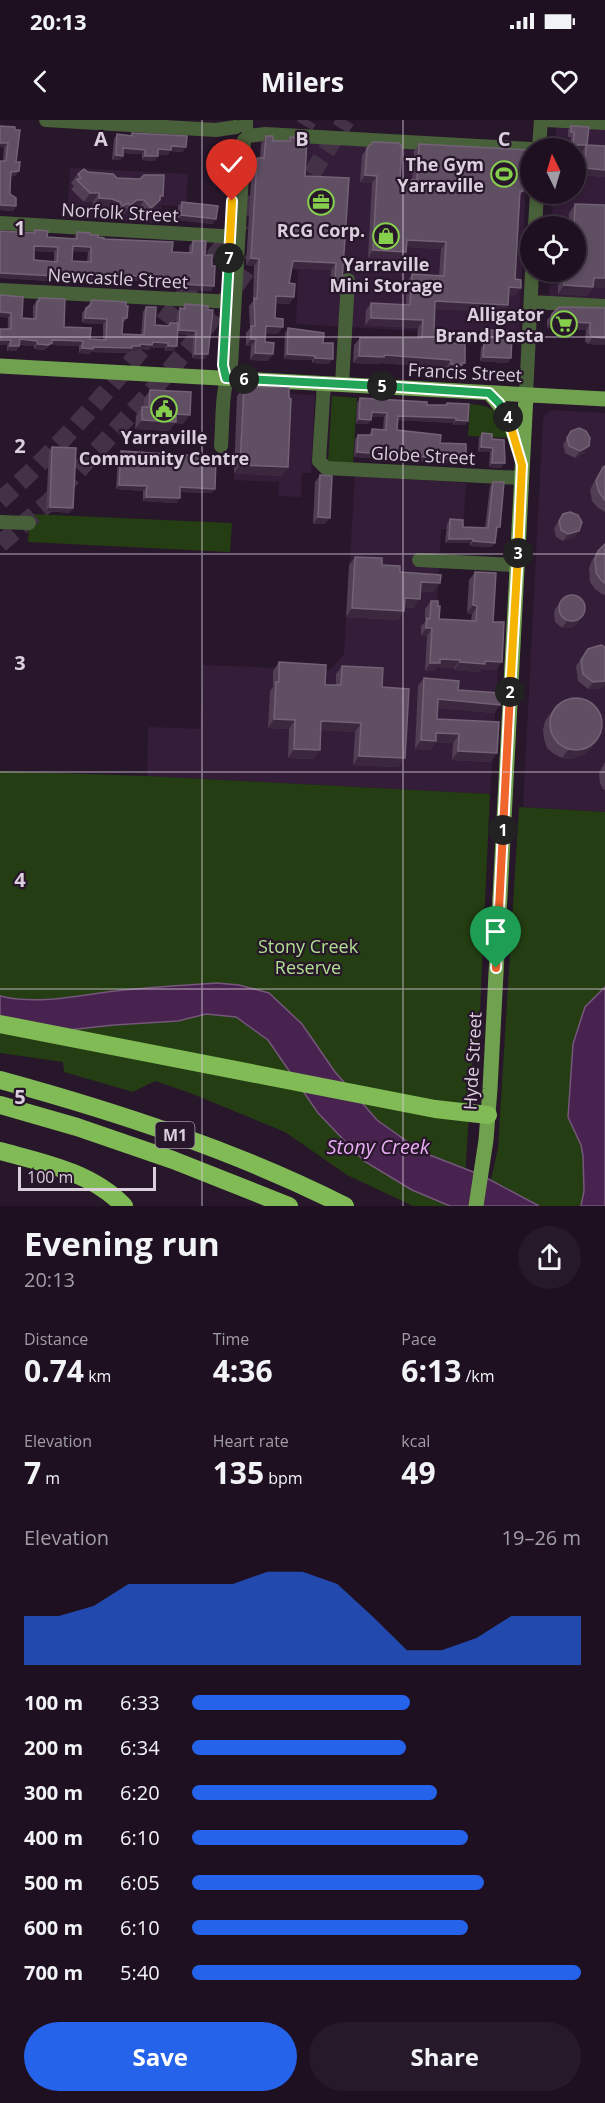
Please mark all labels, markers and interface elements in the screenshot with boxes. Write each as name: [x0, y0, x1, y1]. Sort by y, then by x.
text: 20:13: [30, 6, 87, 36]
text: Milers: [261, 63, 344, 100]
icon: back: [24, 65, 57, 98]
icon: heart: [548, 65, 581, 98]
text: A: [94, 125, 108, 152]
text: B: [295, 125, 309, 152]
text: C: [498, 125, 511, 152]
north arrow: [520, 138, 586, 204]
map controls: [520, 138, 586, 282]
pin: [206, 139, 257, 201]
icon: check: [215, 148, 248, 181]
place label: The Gym Yarraville: [397, 152, 484, 197]
sports icon: The Gym Yarraville: [489, 159, 519, 189]
office icon: RCG Corp.: [306, 187, 336, 217]
street label: Norfolk Street: [61, 197, 179, 227]
text: 1: [14, 214, 26, 241]
button: locate: [520, 216, 586, 282]
place label: RCG Corp.: [277, 218, 365, 242]
shop icon: Yarraville Mini Storage: [371, 221, 401, 251]
pin: 7: [214, 243, 244, 273]
text: 7: [224, 247, 234, 269]
place label: Yarraville Mini Storage: [329, 252, 443, 297]
street label: Newcastle Street: [47, 262, 189, 294]
place label: Alligator Brand Pasta: [435, 302, 544, 347]
supermarket icon: Alligator Brand Pasta: [549, 309, 579, 339]
street label: Francis Street: [407, 357, 523, 387]
pin: 6: [229, 364, 259, 394]
text: 6: [239, 368, 249, 390]
pin: 5: [367, 371, 397, 401]
text: 5: [377, 375, 387, 397]
public building icon: Yarraville Community Centre: [149, 394, 179, 424]
pin: 4: [493, 402, 523, 432]
text: 4: [503, 406, 513, 428]
place label: Yarraville Community Centre: [79, 425, 249, 470]
text: 2: [14, 432, 26, 459]
street label: Globe Street: [370, 440, 476, 470]
pin: 3: [503, 538, 533, 568]
text: 3: [513, 542, 523, 564]
text: 3: [14, 649, 26, 676]
pin: 2: [495, 677, 525, 707]
text: 2: [505, 681, 515, 703]
pin: 1: [488, 815, 518, 845]
text: 1: [498, 819, 508, 841]
text: 4: [14, 866, 26, 893]
pin: [470, 906, 521, 968]
icon: arrive: [479, 915, 512, 948]
park label: Stony Creek Reserve: [258, 934, 359, 979]
street label: Hyde Street: [457, 1011, 487, 1111]
text: 5: [14, 1083, 26, 1110]
road number: M1: [156, 1122, 195, 1148]
water label: Stony Creek: [326, 1133, 431, 1160]
scale bar: [18, 1164, 156, 1192]
text: 100 m: [27, 1166, 73, 1188]
text: Evening run: [24, 1221, 220, 1266]
button: share: [518, 1226, 581, 1289]
text: 20:13: [24, 1266, 75, 1293]
text: Distance: [24, 1328, 88, 1350]
text: Time: [213, 1328, 249, 1350]
text: Pace: [401, 1328, 437, 1350]
text: 0.74: [24, 1350, 84, 1391]
text: 4:36: [213, 1350, 273, 1391]
text: 6:13: [401, 1350, 461, 1391]
text: km: [84, 1365, 111, 1387]
text: /km: [461, 1365, 495, 1387]
text: Elevation: [24, 1430, 92, 1452]
text: Heart rate: [213, 1430, 289, 1452]
text: kcal: [401, 1430, 430, 1452]
text: 7: [24, 1452, 41, 1493]
text: 135: [213, 1452, 264, 1493]
text: 49: [401, 1452, 436, 1493]
text: m: [41, 1467, 60, 1489]
text: bpm: [264, 1467, 303, 1489]
text: Elevation: [24, 1524, 109, 1551]
text: 19–26 m: [502, 1524, 581, 1551]
text: 100 m: [24, 1689, 83, 1716]
text: 6:33: [120, 1689, 160, 1716]
text: 200 m: [24, 1734, 83, 1761]
text: 6:34: [120, 1734, 160, 1761]
text: 300 m: [24, 1779, 83, 1806]
text: 6:20: [120, 1779, 160, 1806]
text: 400 m: [24, 1824, 83, 1851]
text: 6:10: [120, 1824, 160, 1851]
text: 500 m: [24, 1869, 83, 1896]
text: 6:05: [120, 1869, 160, 1896]
text: 600 m: [24, 1914, 83, 1941]
text: 6:10: [120, 1914, 160, 1941]
text: 700 m: [24, 1959, 83, 1986]
text: 5:40: [120, 1959, 160, 1986]
button: Save: [24, 2022, 297, 2091]
button: Share: [309, 2022, 581, 2091]

